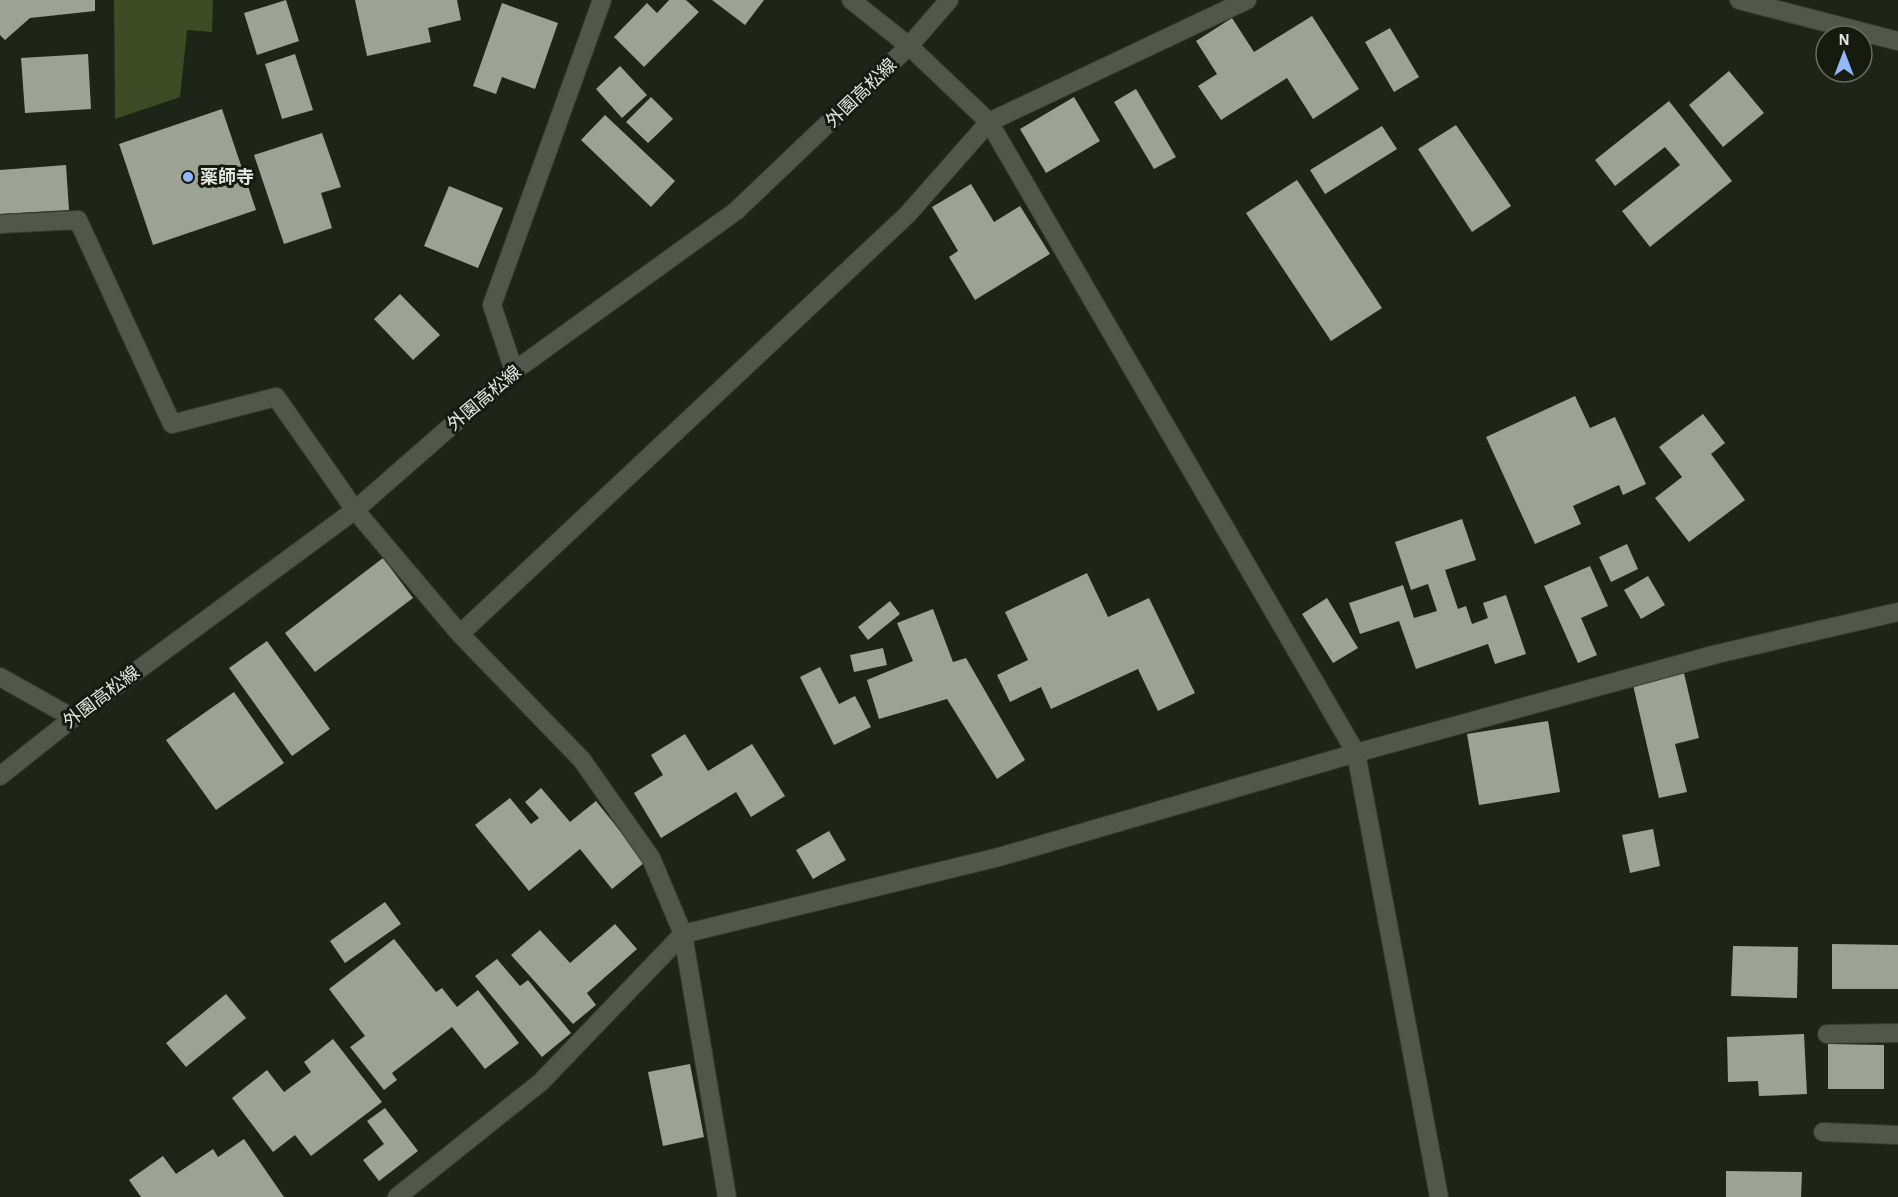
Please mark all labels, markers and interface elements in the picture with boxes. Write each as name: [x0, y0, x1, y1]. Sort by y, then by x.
north arrow: [1814, 24, 1874, 84]
text: N: [1838, 32, 1850, 48]
street label: 外園高松線: [822, 55, 900, 131]
place label: 薬師寺: [200, 167, 254, 187]
marker: 薬師寺: [181, 170, 195, 184]
street label: 外園高松線: [443, 361, 525, 435]
street label: 外園高松線: [59, 662, 143, 732]

